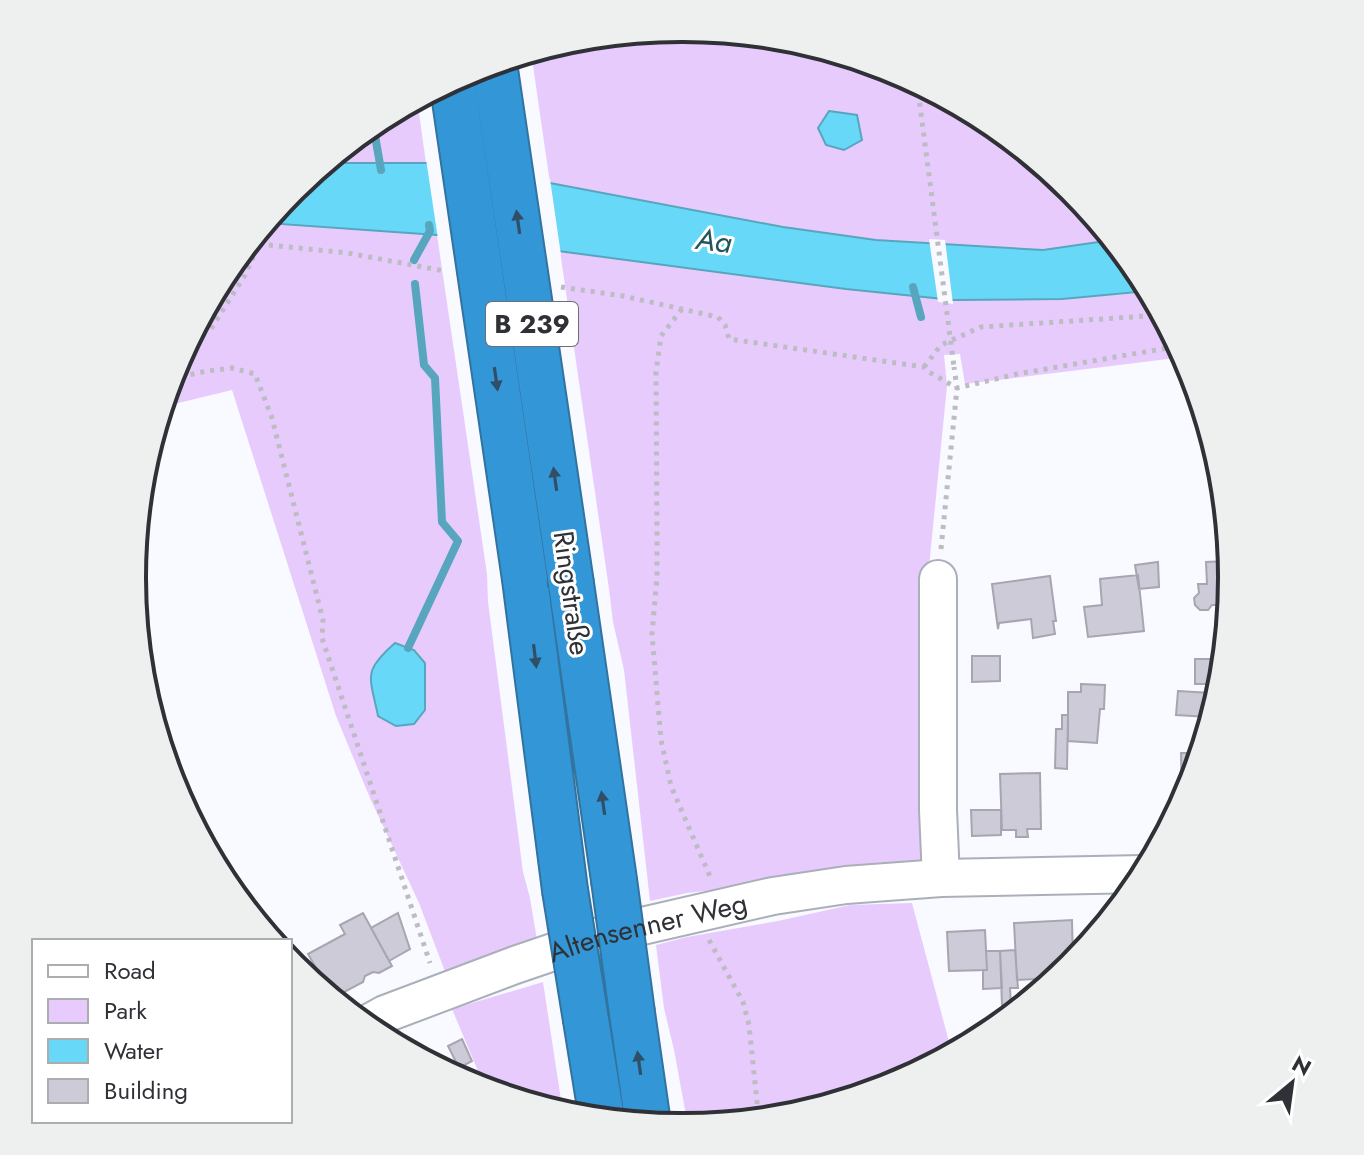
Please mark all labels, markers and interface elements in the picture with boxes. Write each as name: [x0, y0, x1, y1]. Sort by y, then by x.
one-way arrow: [511, 209, 524, 234]
water label: Aa: [693, 217, 735, 264]
road number: B 239: [486, 302, 578, 346]
one-way arrow: [490, 367, 503, 392]
one-way arrow: [548, 467, 561, 492]
street label: Ringstraße: [543, 528, 600, 658]
one-way arrow: [529, 644, 542, 669]
one-way arrow: [596, 790, 609, 815]
street label: Altensenner Weg: [543, 883, 751, 973]
legend: [32, 939, 292, 1123]
text: Road: [104, 953, 156, 988]
text: Park: [104, 993, 147, 1028]
text: Water: [104, 1033, 164, 1068]
north arrow: [1252, 1043, 1332, 1123]
text: N: [1286, 1047, 1317, 1084]
one-way arrow: [632, 1050, 645, 1075]
text: Building: [104, 1073, 188, 1108]

